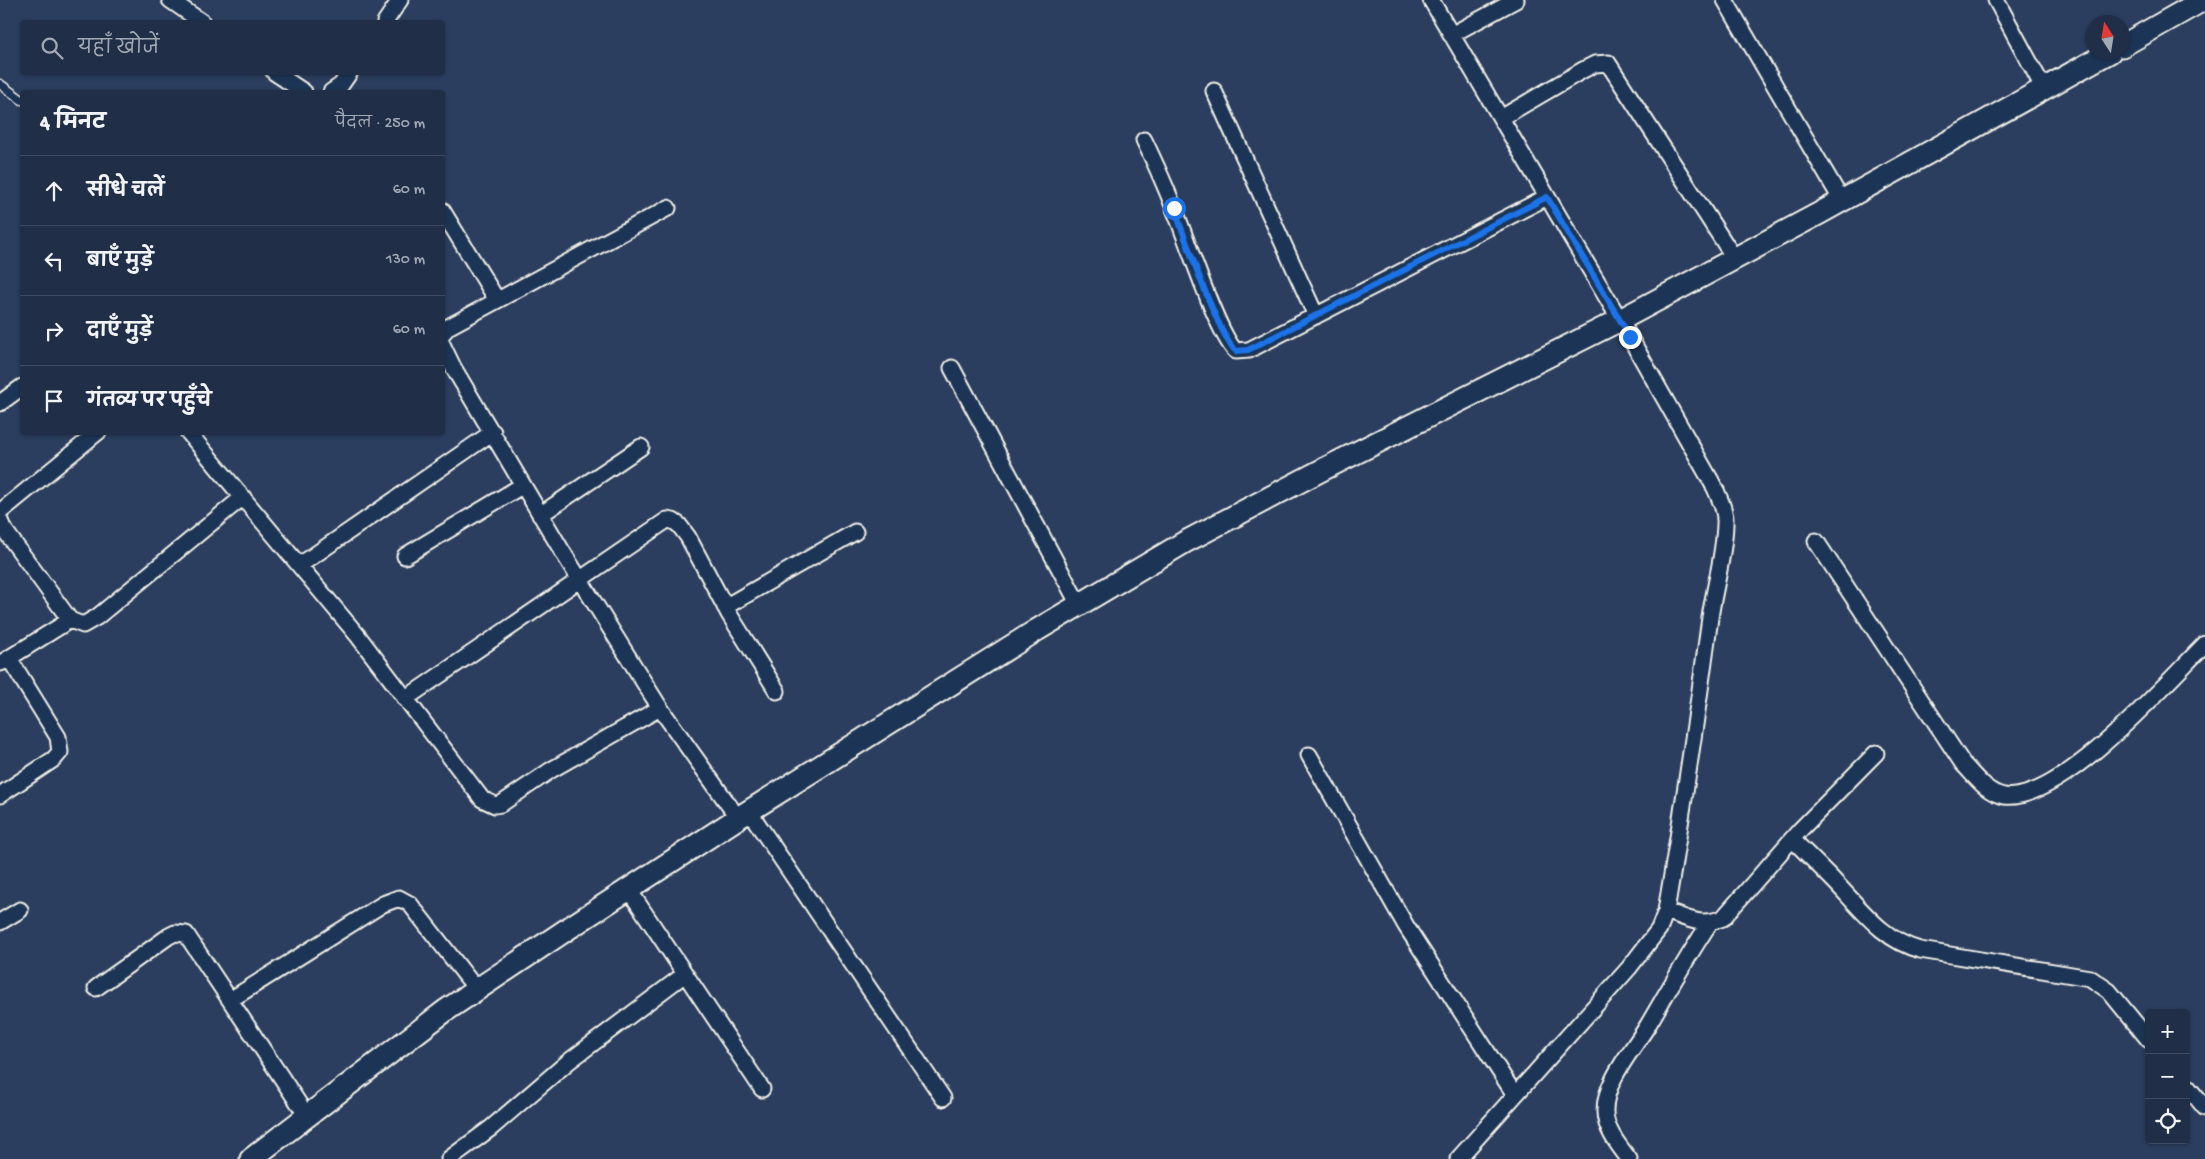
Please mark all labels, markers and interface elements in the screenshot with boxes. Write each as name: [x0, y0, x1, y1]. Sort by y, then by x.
north arrow: [2085, 15, 2130, 60]
search box: [20, 20, 445, 75]
icon: search: [38, 34, 66, 62]
text: यहाँ खोजें: [78, 38, 159, 61]
text: 4 मिनट: [40, 112, 106, 137]
text: पैदल · 250 m: [335, 115, 425, 134]
icon: ahead: [40, 177, 68, 205]
text: सीधे चलें: [87, 181, 164, 204]
text: 60 m: [393, 181, 425, 200]
route start: [1163, 197, 1186, 220]
icon: left: [40, 247, 68, 275]
text: बाएँ मुड़ें: [87, 251, 153, 274]
text: 130 m: [386, 251, 425, 270]
icon: right: [40, 317, 68, 345]
text: दाएँ मुड़ें: [87, 321, 153, 344]
text: 60 m: [393, 321, 425, 340]
route end: [1619, 326, 1642, 349]
icon: arrive: [40, 387, 68, 415]
text: गंतव्य पर पहुँचे: [87, 391, 211, 414]
map controls: [2145, 1009, 2190, 1144]
button: +: [2145, 1009, 2190, 1054]
button: −: [2145, 1054, 2190, 1099]
button: locate: [2145, 1099, 2190, 1144]

